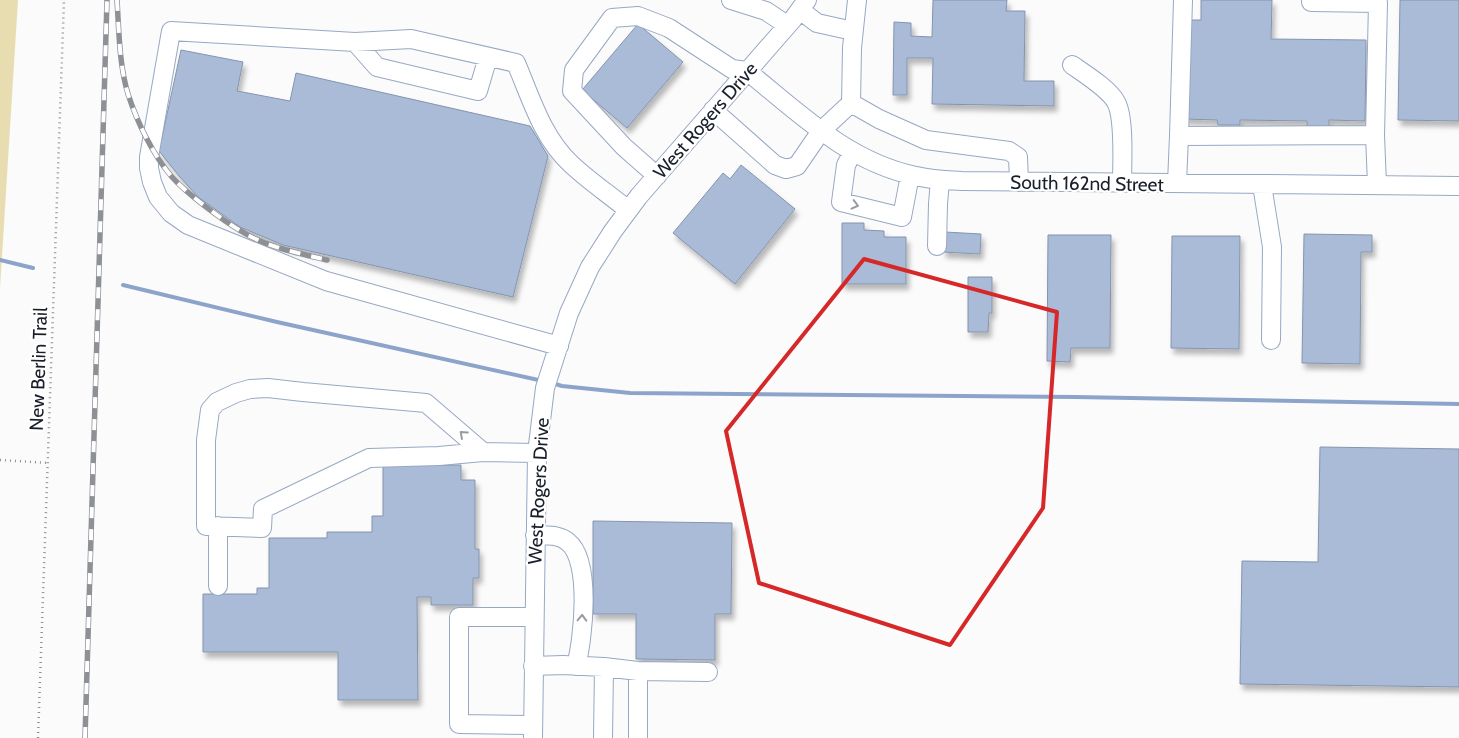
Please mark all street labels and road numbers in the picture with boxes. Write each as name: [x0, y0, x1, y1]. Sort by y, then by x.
street label: West Rogers Drive: [648, 57, 762, 183]
street label: South 162nd Street: [1010, 171, 1165, 196]
street label: New Berlin Trail: [25, 306, 52, 431]
street label: West Rogers Drive: [523, 417, 554, 565]

